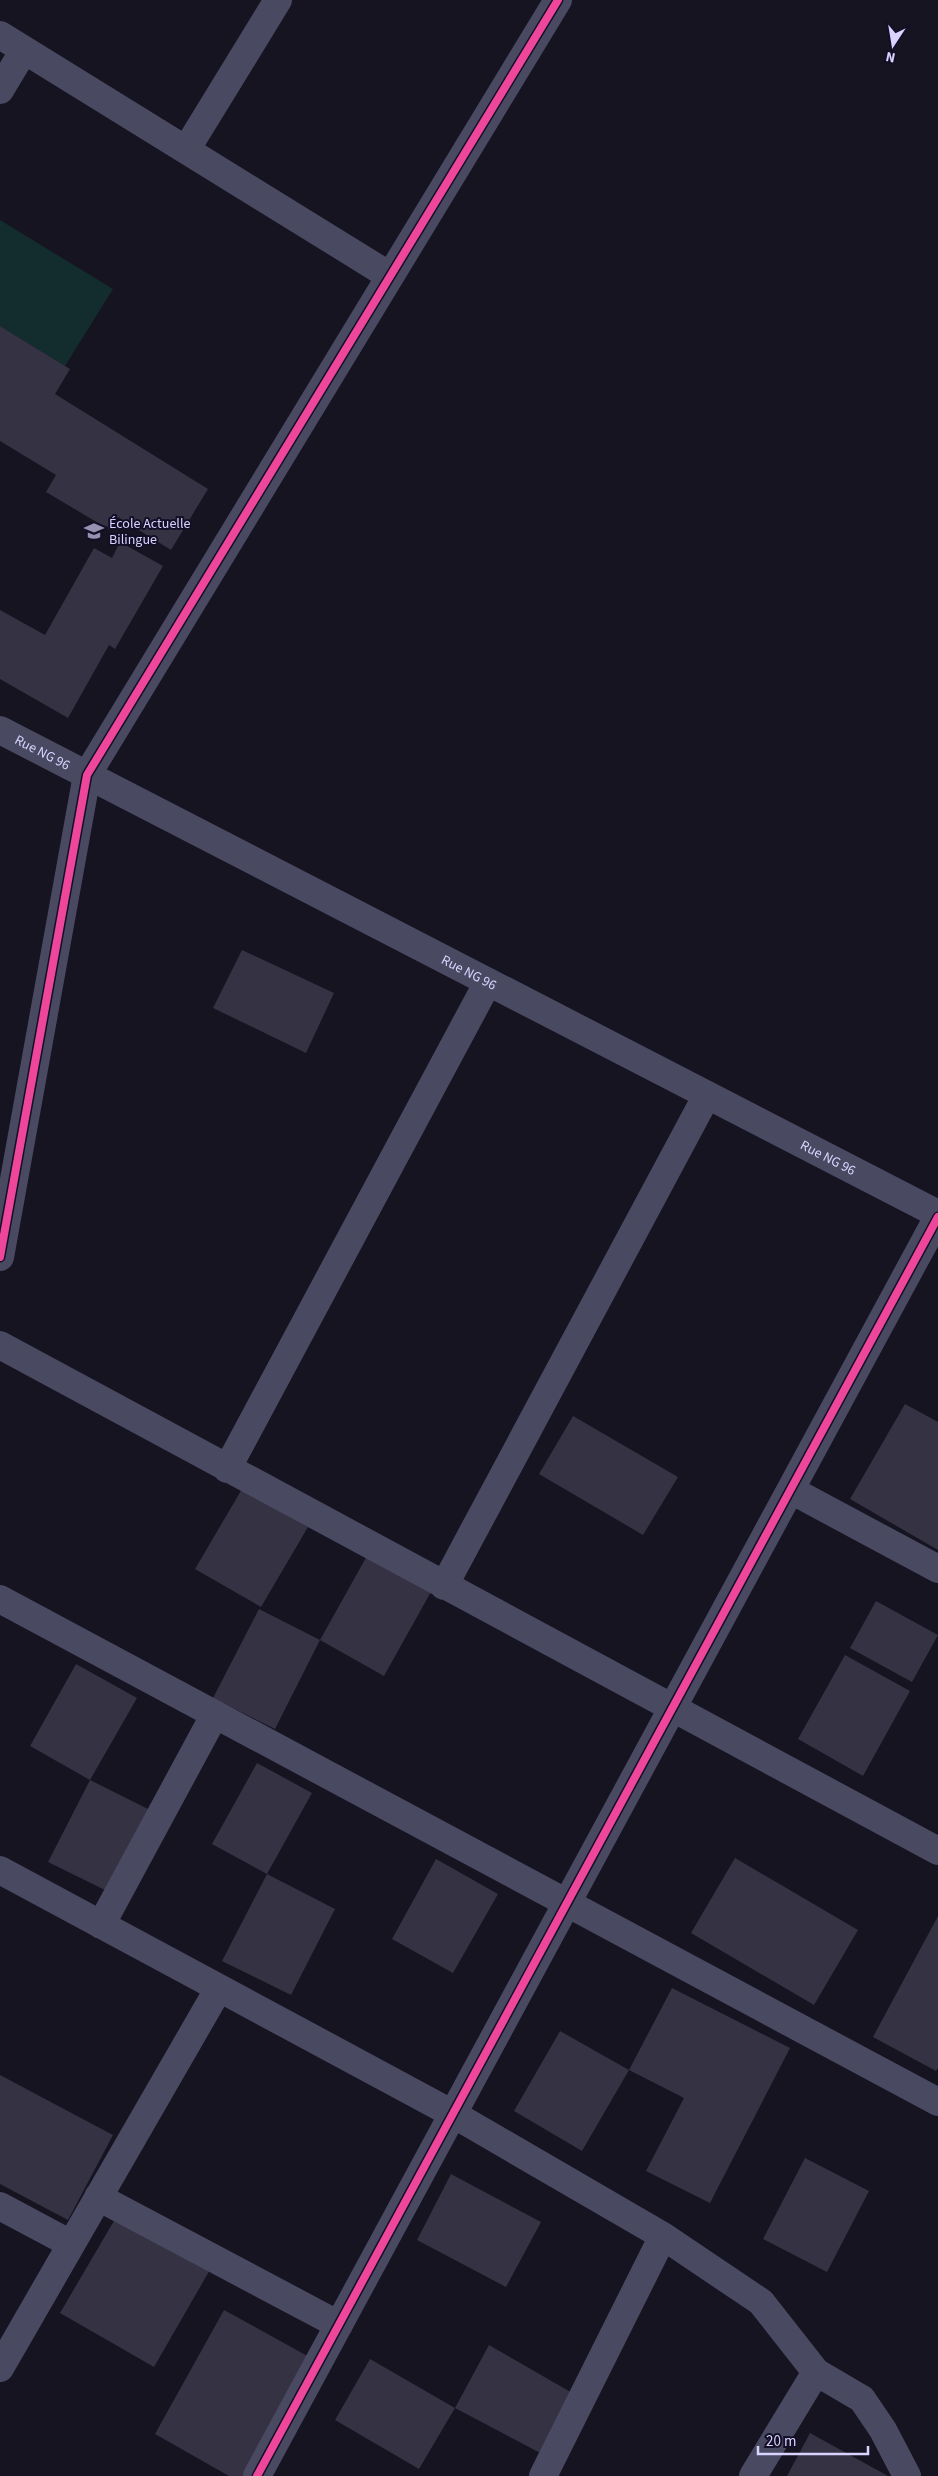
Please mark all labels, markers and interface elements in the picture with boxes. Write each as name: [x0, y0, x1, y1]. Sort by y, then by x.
north arrow: [868, 20, 918, 70]
text: N: [884, 46, 897, 67]
place label: École Actuelle Bilingue: [109, 514, 191, 550]
school or university icon: École Actuelle Bilingue: [83, 520, 105, 542]
street label: Rue NG 96: [11, 730, 73, 776]
street label: Rue NG 96: [438, 950, 500, 996]
street label: Rue NG 96: [797, 1136, 859, 1181]
scale bar: [758, 2424, 868, 2456]
text: 20 m: [766, 2431, 796, 2452]

